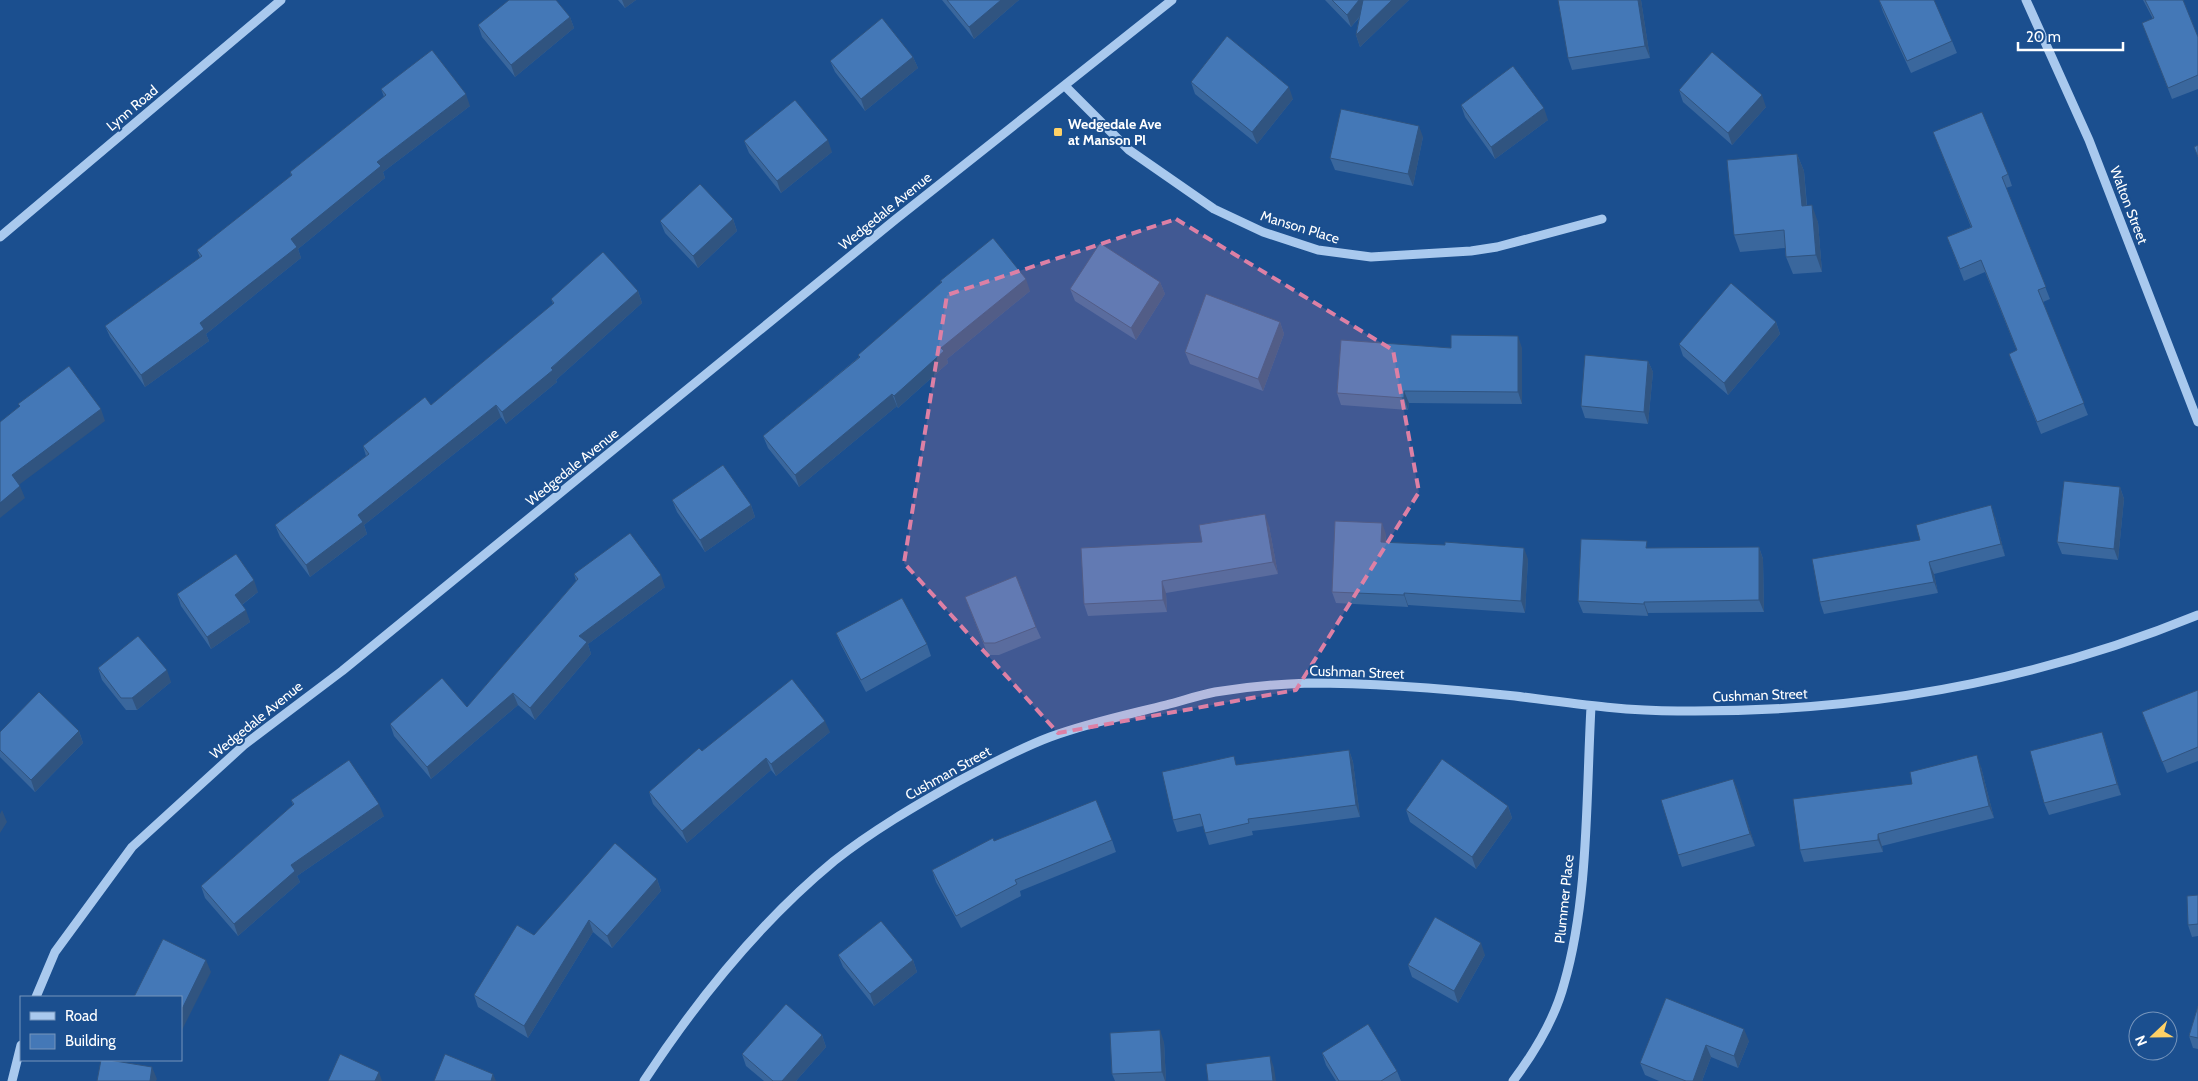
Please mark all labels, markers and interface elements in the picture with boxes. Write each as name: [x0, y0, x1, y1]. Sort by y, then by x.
scale bar: [2018, 20, 2123, 52]
text: 20 m: [2026, 28, 2061, 46]
street label: Lynn Road: [102, 81, 162, 135]
place label: Wedgedale Ave at Manson Pl: [1068, 115, 1162, 149]
marker: Wedgedale Ave at Manson Pl: [1052, 126, 1064, 138]
street label: Walton Street: [2106, 164, 2152, 247]
street label: Wedgedale Avenue: [835, 168, 935, 254]
street label: Manson Place: [1258, 206, 1342, 248]
street label: Wedgedale Avenue: [522, 424, 622, 510]
street label: Cushman Street: [1309, 661, 1405, 683]
street label: Wedgedale Avenue: [206, 677, 306, 763]
street label: Cushman Street: [1712, 684, 1808, 706]
street label: Cushman Street: [902, 742, 994, 804]
street label: Plummer Place: [1550, 854, 1578, 944]
legend: [20, 996, 182, 1061]
text: Road: [65, 1007, 98, 1025]
north arrow: [2128, 1011, 2178, 1061]
text: Building: [65, 1032, 116, 1050]
text: N: [2131, 1033, 2151, 1049]

